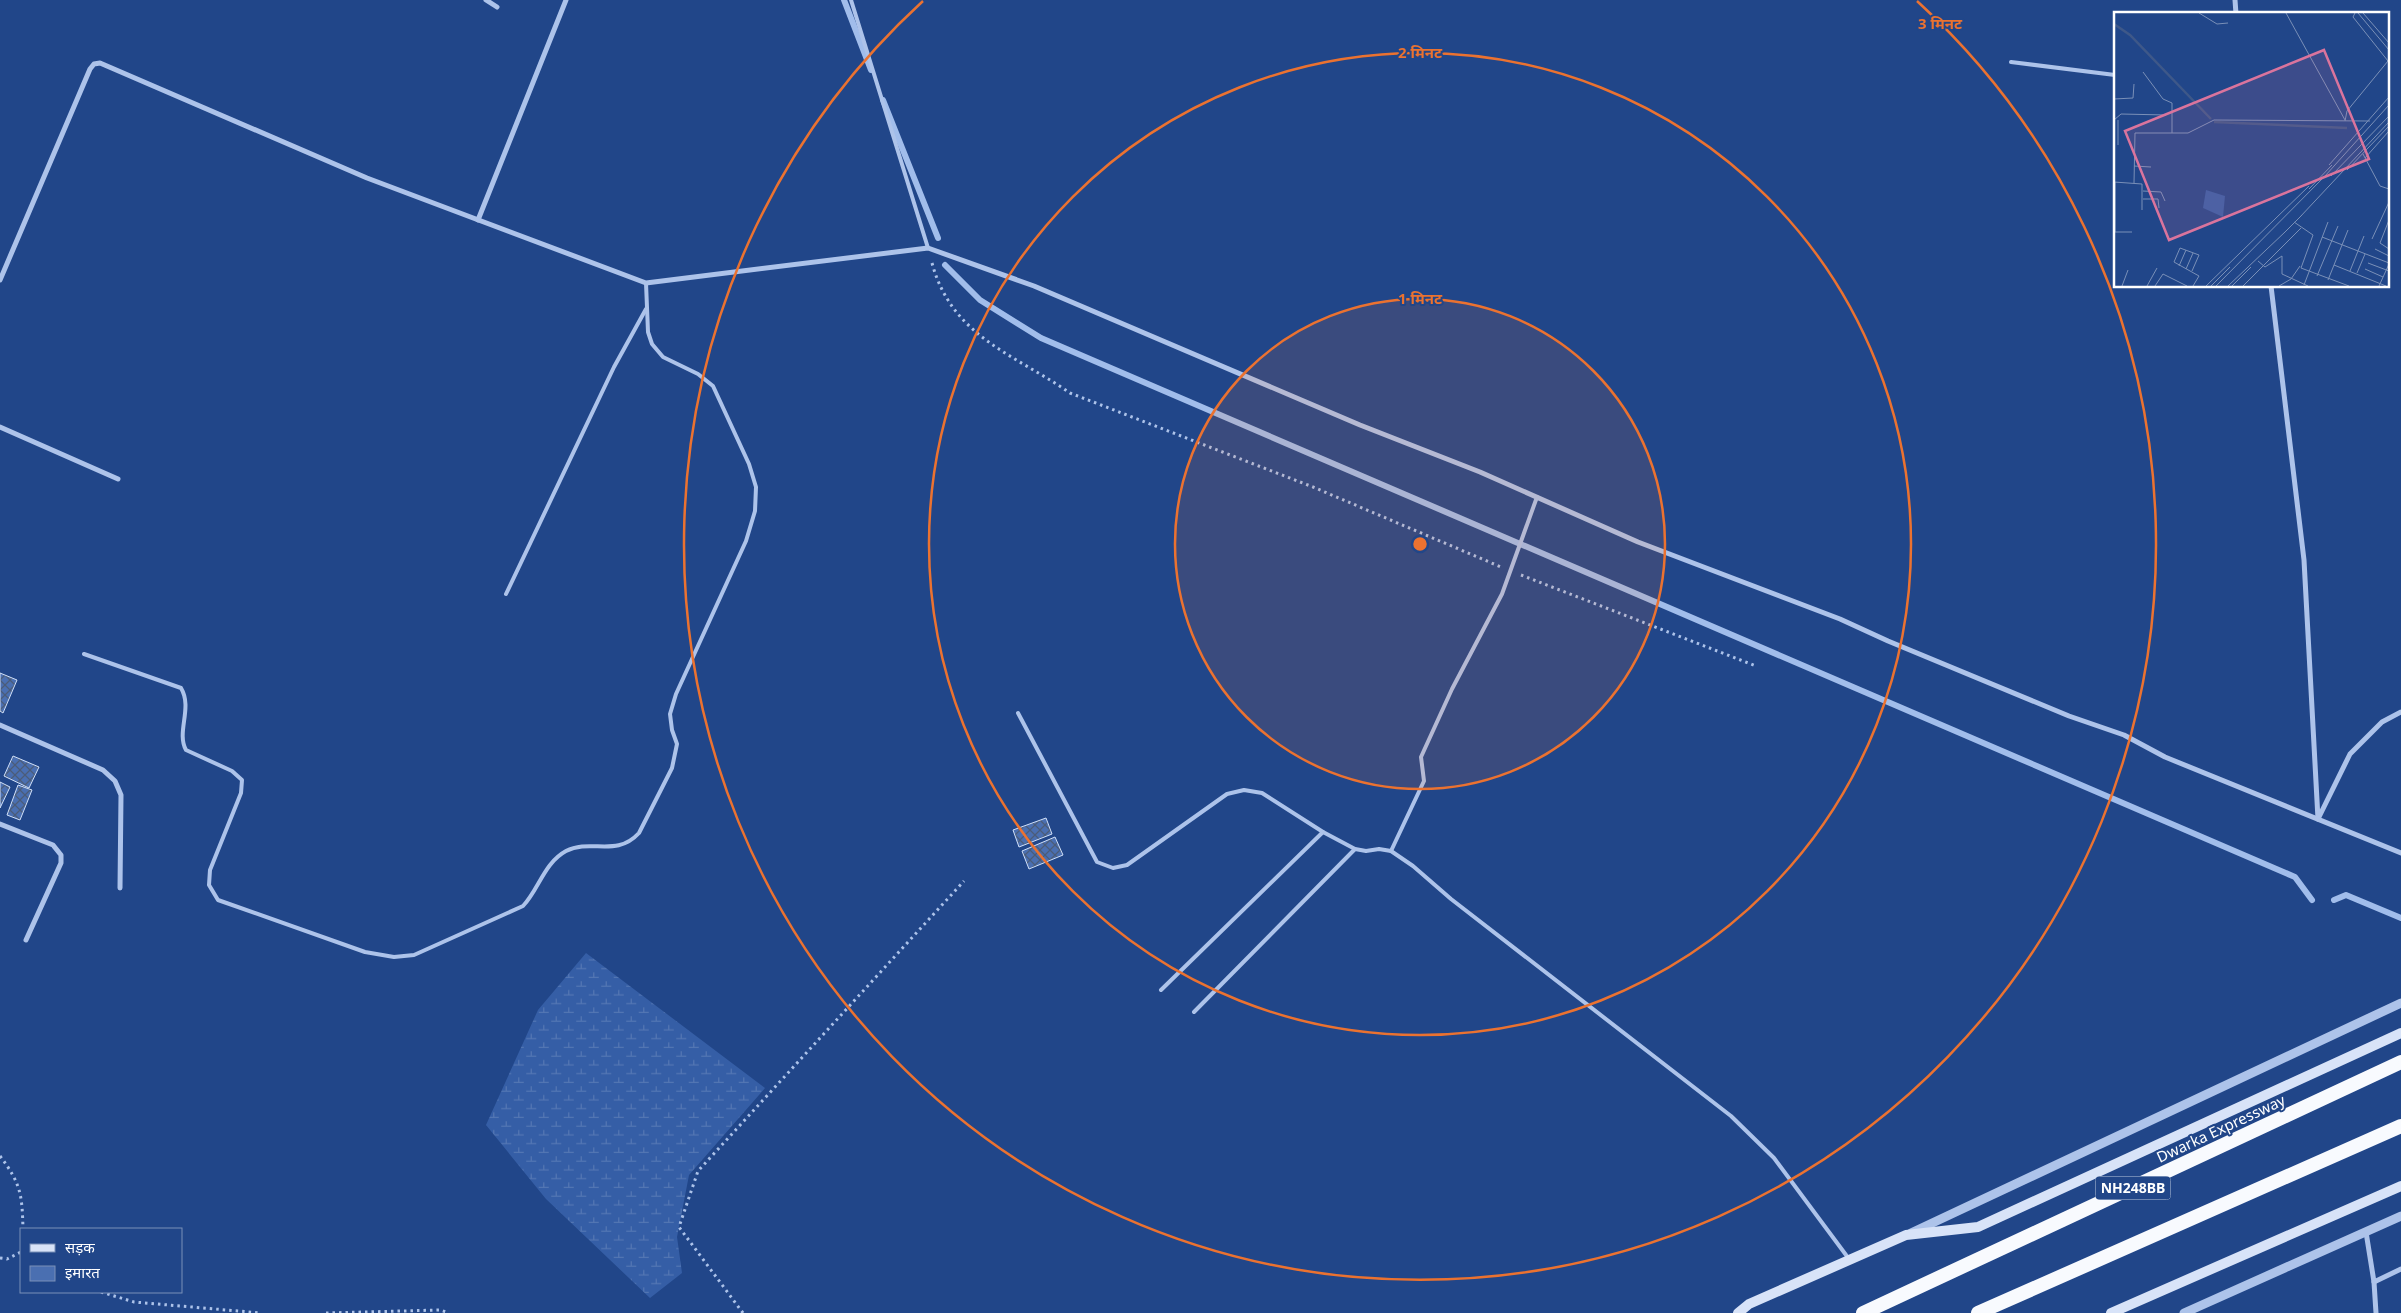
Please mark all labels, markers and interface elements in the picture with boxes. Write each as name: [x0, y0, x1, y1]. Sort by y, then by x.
inset map: [2114, 12, 2388, 288]
text: 3 मिनट: [1918, 13, 1963, 33]
text: 2 मिनट: [1398, 42, 1443, 62]
text: 1 मिनट: [1398, 288, 1443, 308]
centre of rings: [1411, 535, 1429, 553]
street label: Dwarka Expressway: [2153, 1089, 2288, 1167]
road number: NH248BB: [2096, 1176, 2170, 1200]
legend: [20, 1228, 182, 1293]
text: सड़क: [65, 1237, 95, 1257]
text: इमारत: [65, 1262, 100, 1282]

